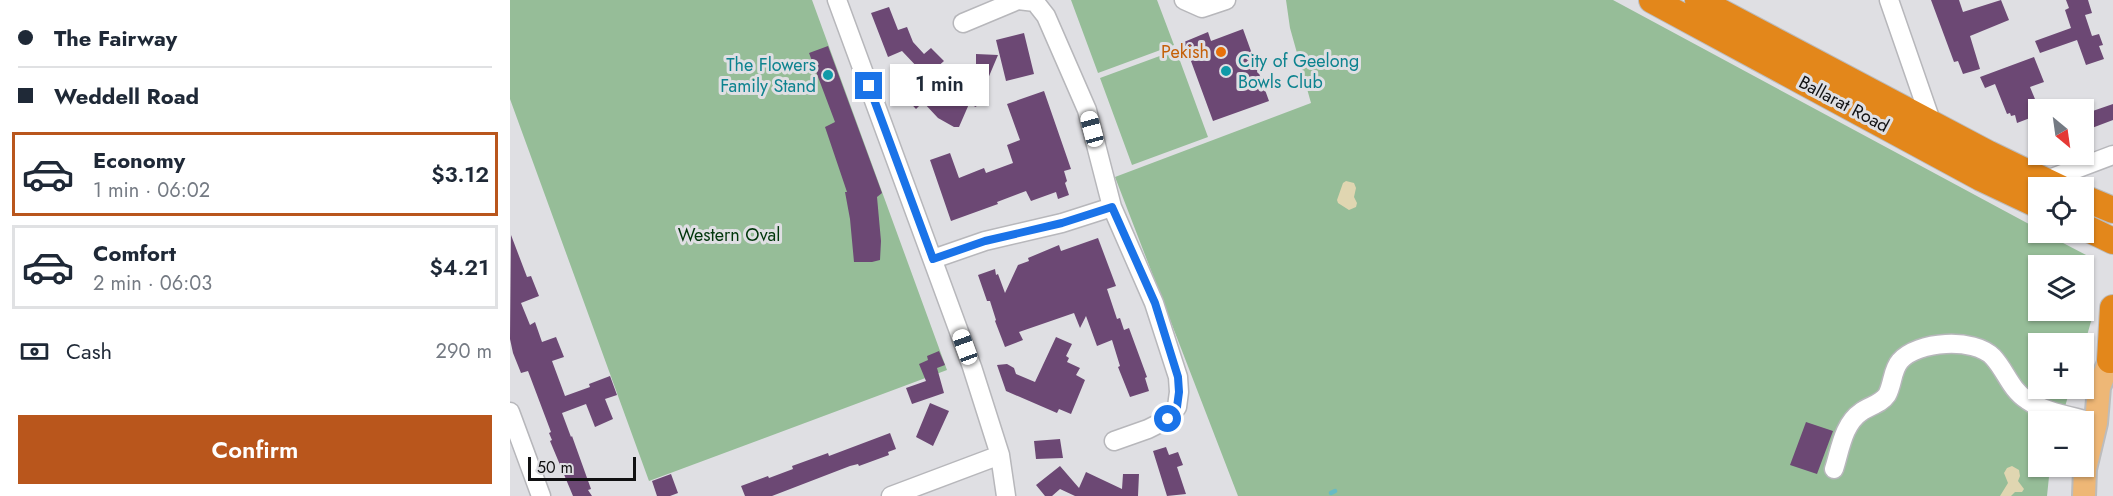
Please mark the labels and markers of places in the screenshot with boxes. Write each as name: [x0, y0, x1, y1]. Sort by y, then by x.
place label: Pekish: [1161, 39, 1209, 65]
marker: Pekish: [1214, 45, 1228, 59]
place label: City of Geelong Bowls Club: [1238, 48, 1359, 95]
place label: The Flowers Family Stand: [720, 52, 816, 99]
marker: City of Geelong Bowls Club: [1219, 64, 1233, 78]
marker: The Flowers Family Stand: [821, 68, 835, 82]

